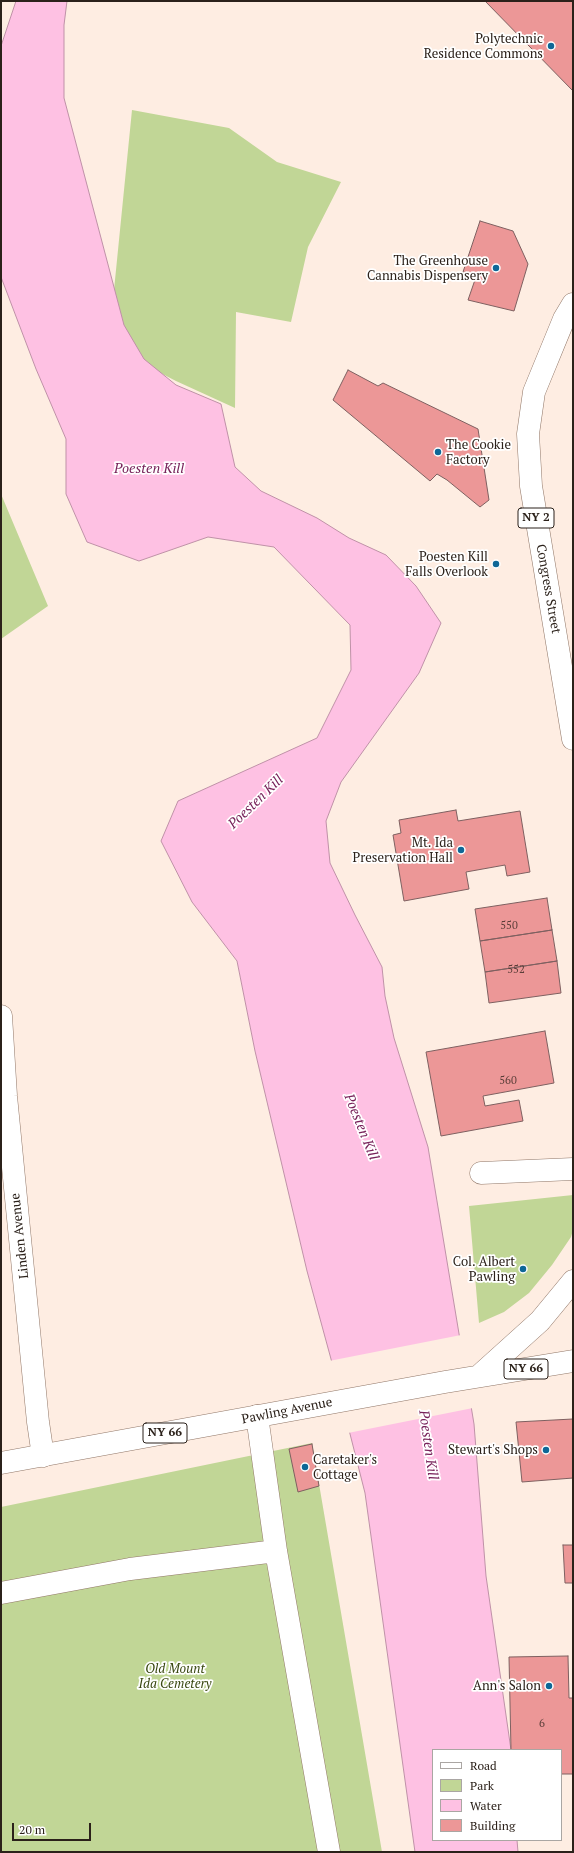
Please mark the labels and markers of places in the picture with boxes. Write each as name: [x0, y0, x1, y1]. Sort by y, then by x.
place label: Polytechnic Residence Commons: [424, 31, 543, 62]
marker: Polytechnic Residence Commons: [546, 41, 556, 51]
place label: The Greenhouse Cannabis Dispensery: [367, 253, 488, 284]
marker: The Greenhouse Cannabis Dispensery: [491, 263, 501, 273]
place label: The Cookie Factory: [446, 437, 511, 468]
marker: The Cookie Factory: [433, 447, 443, 457]
place label: Poesten Kill Falls Overlook: [405, 549, 488, 580]
marker: Poesten Kill Falls Overlook: [491, 559, 501, 569]
place label: Mt. Ida Preservation Hall: [353, 835, 453, 866]
marker: Mt. Ida Preservation Hall: [456, 845, 466, 855]
place label: Col. Albert Pawling: [453, 1254, 515, 1285]
marker: Col. Albert Pawling: [518, 1264, 528, 1274]
place label: Stewart's Shops: [448, 1442, 538, 1458]
marker: Stewart's Shops: [541, 1445, 551, 1455]
place label: Caretaker's Cottage: [313, 1452, 377, 1483]
marker: Caretaker's Cottage: [300, 1462, 310, 1472]
place label: Ann's Salon: [473, 1678, 541, 1694]
marker: Ann's Salon: [544, 1681, 554, 1691]

